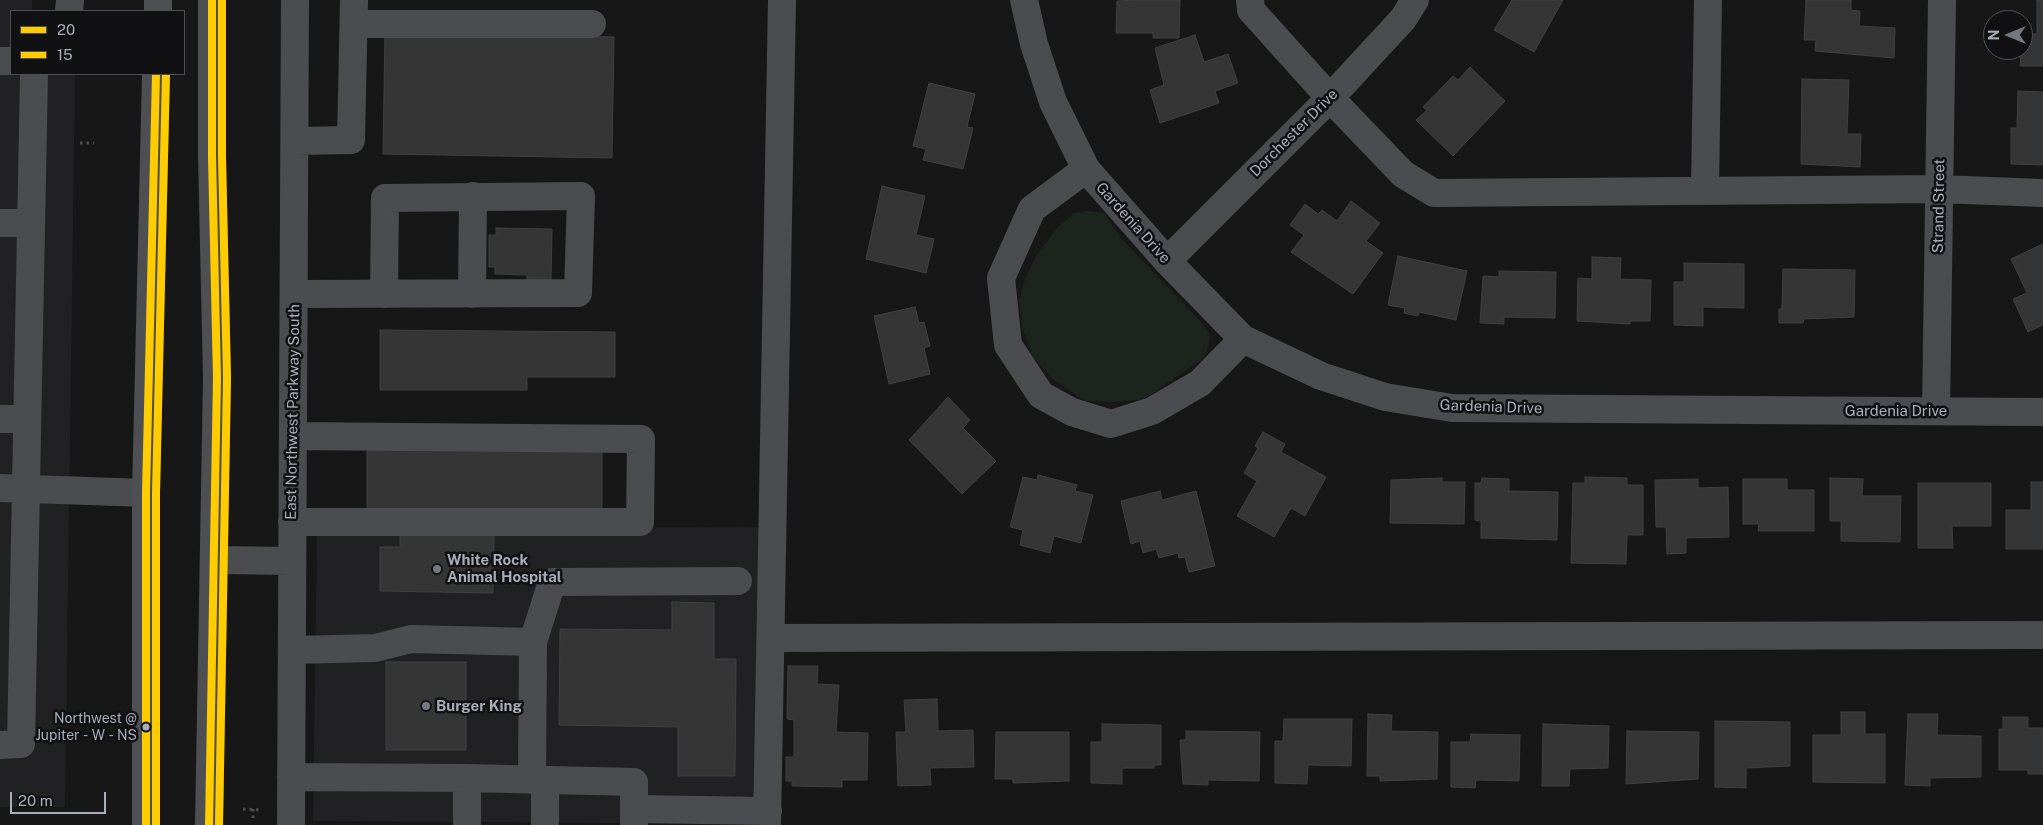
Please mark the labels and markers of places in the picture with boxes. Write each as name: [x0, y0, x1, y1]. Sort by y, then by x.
place label: White Rock Animal Hospital: [447, 551, 562, 586]
marker: White Rock Animal Hospital: [431, 563, 443, 575]
place label: Burger King: [436, 697, 522, 715]
marker: Burger King: [420, 700, 432, 712]
place label: Northwest @ Jupiter - W - NS: [35, 711, 137, 744]
marker: Northwest @ Jupiter - W - NS: [141, 722, 151, 732]

